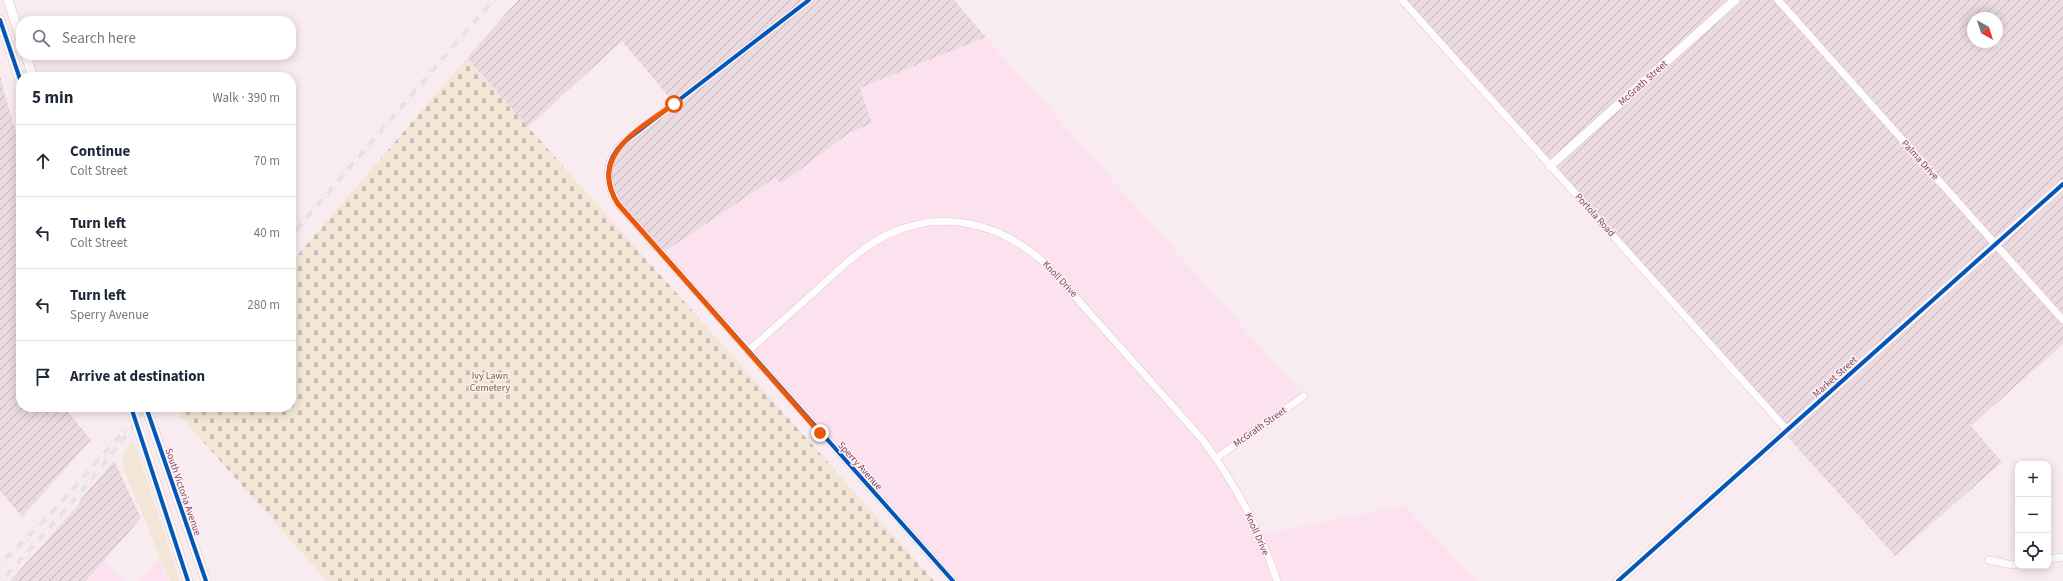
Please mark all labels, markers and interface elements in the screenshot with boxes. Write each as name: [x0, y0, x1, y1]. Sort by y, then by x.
north arrow: [1967, 12, 2003, 48]
search box: [16, 16, 296, 60]
icon: search: [30, 27, 52, 49]
text: Search here: [62, 28, 136, 49]
street label: McGrath Street: [1615, 57, 1671, 109]
text: 5 min: [32, 86, 73, 110]
text: Walk · 390 m: [212, 89, 280, 107]
route start: [665, 95, 683, 113]
street label: Palma Drive: [1898, 137, 1942, 183]
text: Continue: [70, 141, 130, 162]
icon: ahead: [32, 150, 54, 172]
text: 70 m: [254, 152, 280, 170]
text: Colt Street: [70, 162, 127, 180]
street label: Portola Road: [1572, 190, 1618, 240]
text: Turn left: [70, 213, 126, 234]
icon: left: [32, 222, 54, 244]
text: 40 m: [254, 224, 280, 242]
text: Colt Street: [70, 234, 127, 252]
street label: Knoll Drive: [1039, 258, 1081, 300]
text: Turn left: [70, 285, 126, 306]
icon: left: [32, 294, 54, 316]
text: 280 m: [247, 296, 280, 314]
text: Sperry Avenue: [70, 306, 149, 324]
street label: Market Street: [1810, 353, 1861, 401]
icon: arrive: [32, 366, 54, 388]
text: Arrive at destination: [70, 366, 205, 387]
park label: Ivy Lawn Cemetery: [470, 369, 511, 395]
street label: McGrath Street: [1231, 403, 1290, 451]
route end: [811, 424, 829, 442]
street label: Sperry Avenue: [835, 439, 885, 493]
street label: South Victoria Avenue: [161, 446, 205, 538]
map controls: [2015, 461, 2051, 569]
button: +: [2015, 461, 2051, 497]
button: −: [2015, 497, 2051, 533]
street label: Knoll Drive: [1241, 510, 1273, 558]
button: locate: [2015, 533, 2051, 569]

